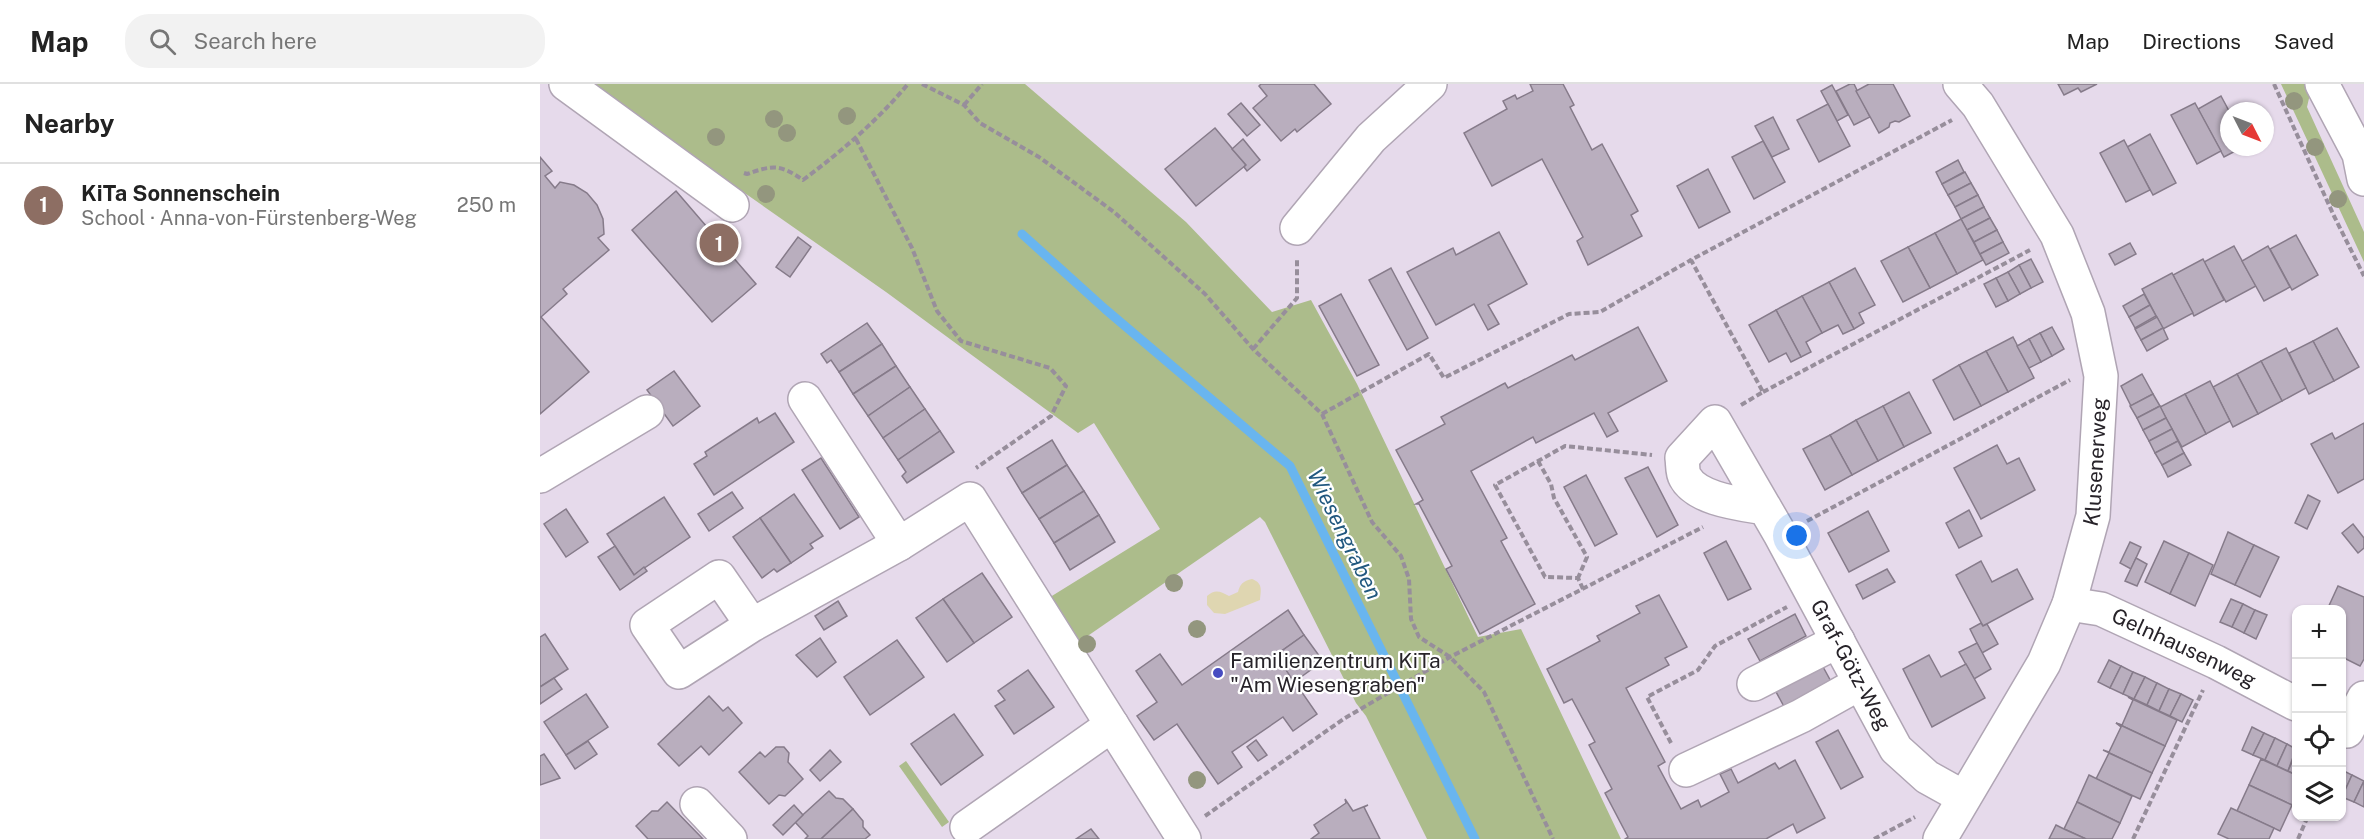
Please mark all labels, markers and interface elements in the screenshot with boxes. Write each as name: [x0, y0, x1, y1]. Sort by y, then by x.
search box: [125, 14, 545, 68]
text: Map: [30, 25, 89, 58]
icon: search: [146, 25, 179, 58]
text: Search here: [194, 28, 317, 54]
text: Map: [2067, 29, 2109, 54]
text: Directions: [2142, 29, 2241, 54]
text: Saved: [2274, 29, 2334, 54]
north arrow: [2220, 102, 2274, 156]
text: Nearby: [24, 108, 114, 139]
text: KiTa Sonnenschein: [81, 180, 280, 206]
text: 1: [39, 193, 48, 217]
text: 250 m: [457, 193, 516, 217]
text: School · Anna-von-Fürstenberg-Weg: [81, 206, 417, 230]
pin: 1: [700, 220, 738, 266]
street label: Klusenerweg: [2078, 397, 2112, 529]
water label: Wiesengraben: [1302, 465, 1388, 603]
your location: [1782, 521, 1811, 550]
street label: Graf-Götz-Weg: [1806, 595, 1897, 735]
street label: Gelnhausenweg: [2108, 603, 2261, 693]
map controls: [2292, 605, 2346, 821]
button: +: [2292, 605, 2346, 659]
place label: Familienzentrum KiTa "Am Wiesengraben": [1230, 648, 1441, 697]
button: −: [2292, 659, 2346, 713]
marker: Familienzentrum KiTa "Am Wiesengraben": [1211, 666, 1225, 680]
button: locate: [2292, 713, 2346, 767]
button: layers: [2292, 767, 2346, 821]

